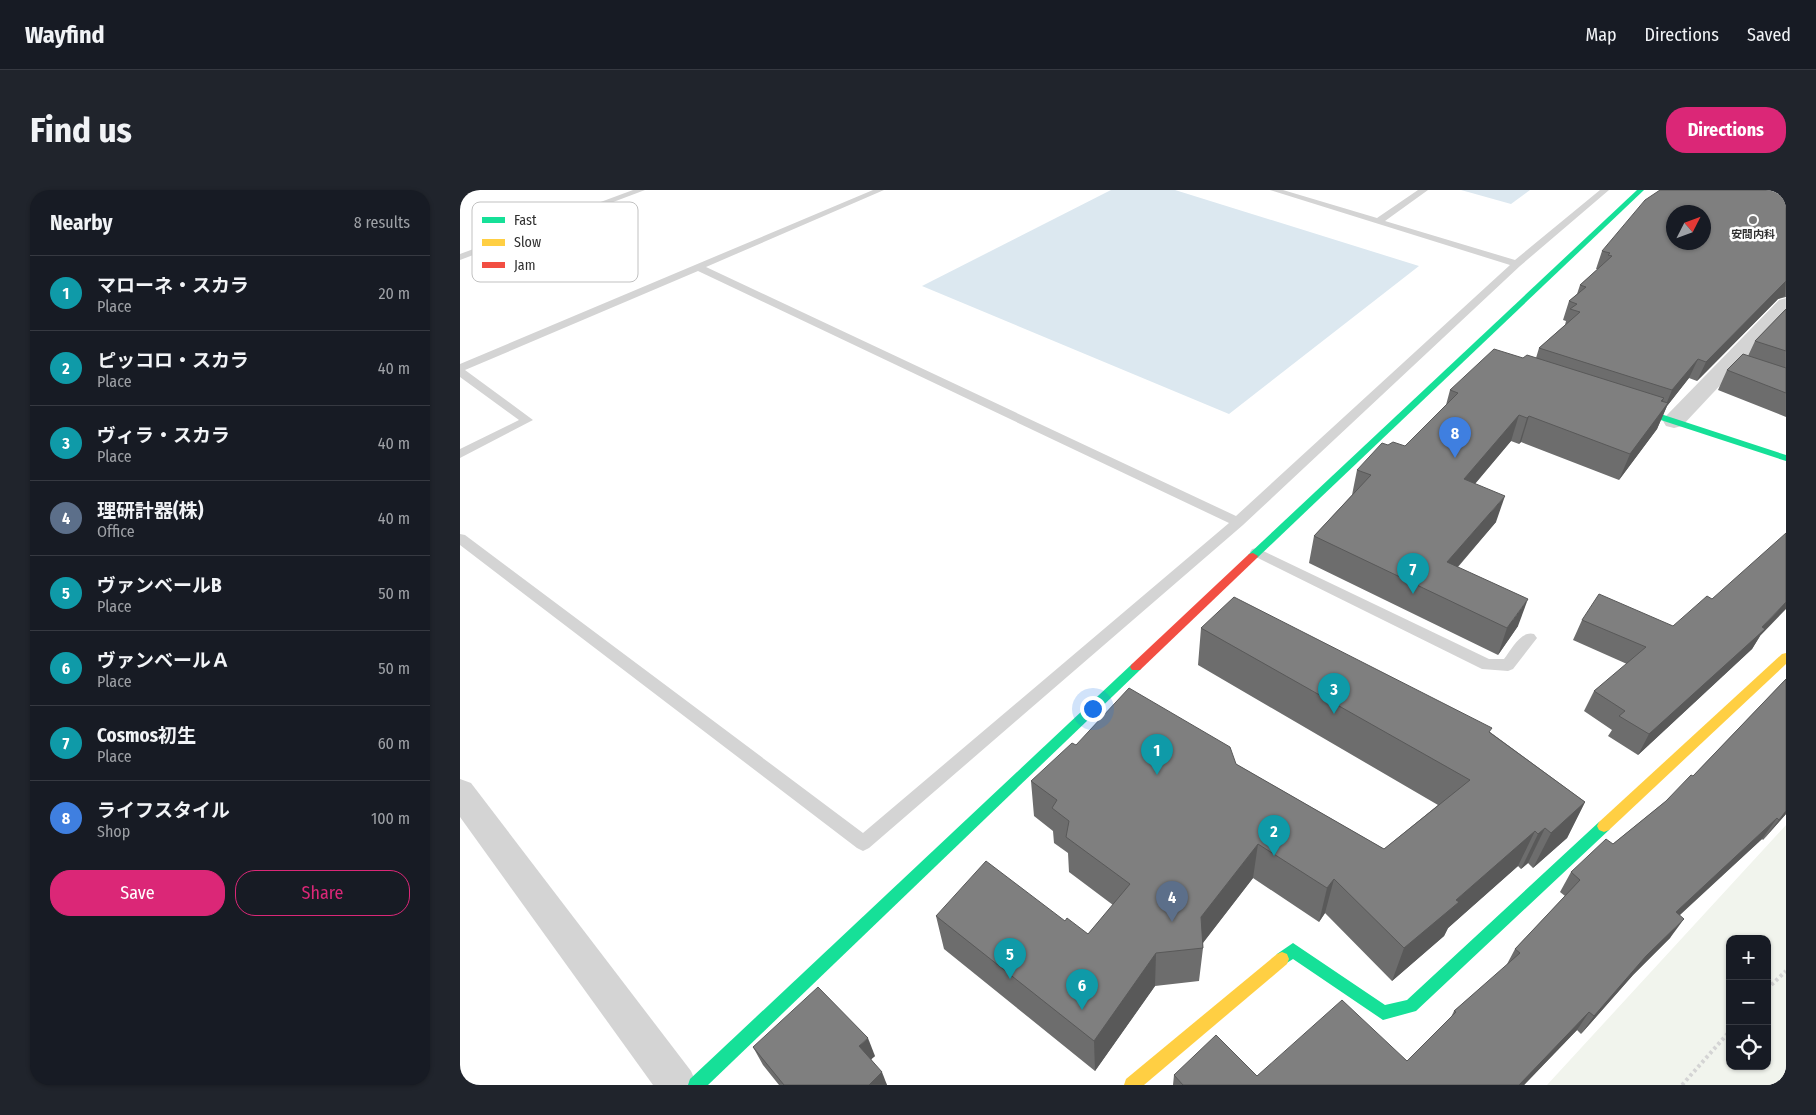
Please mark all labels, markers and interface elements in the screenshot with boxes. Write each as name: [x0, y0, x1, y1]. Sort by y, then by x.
text: Wayfind: [25, 21, 105, 49]
text: Map: [1585, 24, 1617, 46]
text: Directions: [1645, 24, 1719, 46]
text: Saved: [1747, 24, 1791, 46]
button: Directions: [1666, 107, 1786, 153]
text: Find us: [30, 109, 132, 151]
legend: [472, 202, 638, 282]
north arrow: [1666, 205, 1711, 250]
text: Nearby: [50, 210, 112, 236]
text: Fast: [514, 212, 537, 229]
text: 8 results: [354, 213, 410, 232]
marker: 安間内科: [1747, 214, 1759, 226]
place label: 安間内科: [1731, 228, 1775, 241]
text: Slow: [514, 234, 541, 251]
text: Jam: [514, 257, 535, 274]
text: マローネ・スカラ: [97, 274, 249, 297]
text: 1: [63, 284, 69, 303]
text: 20 m: [379, 284, 410, 303]
text: Place: [97, 297, 132, 316]
text: ピッコロ・スカラ: [97, 349, 249, 372]
text: 2: [62, 359, 70, 378]
text: 40 m: [378, 359, 410, 378]
text: Place: [97, 372, 132, 391]
pin: 8: [1439, 417, 1471, 458]
text: ヴィラ・スカラ: [97, 424, 230, 447]
text: 3: [62, 434, 70, 453]
text: 40 m: [378, 434, 410, 453]
text: Place: [97, 447, 132, 466]
text: 理研計器(株): [97, 499, 203, 522]
text: 4: [62, 509, 70, 528]
text: 40 m: [378, 509, 410, 528]
text: Office: [97, 522, 135, 541]
pin: 7: [1397, 553, 1429, 594]
text: ヴァンベールB: [97, 574, 222, 597]
text: 5: [62, 584, 70, 603]
text: 50 m: [378, 584, 410, 603]
text: Place: [97, 597, 132, 616]
text: ヴァンベールＡ: [97, 649, 230, 672]
text: 6: [62, 659, 70, 678]
text: 50 m: [378, 659, 410, 678]
text: Place: [97, 672, 132, 691]
pin: 3: [1318, 673, 1350, 714]
your location: [1080, 696, 1106, 722]
text: Cosmos初生: [97, 724, 196, 747]
text: 7: [63, 734, 69, 753]
text: 60 m: [378, 734, 410, 753]
pin: 1: [1141, 734, 1173, 775]
text: Place: [97, 747, 132, 766]
text: ライフスタイル: [97, 799, 230, 822]
text: 8: [62, 809, 70, 828]
text: 100 m: [371, 809, 410, 828]
pin: 2: [1258, 815, 1290, 856]
text: Shop: [97, 822, 130, 841]
button: Save: [50, 870, 225, 916]
button: Share: [235, 870, 410, 916]
pin: 4: [1156, 881, 1188, 922]
map controls: [1726, 935, 1771, 1070]
button: +: [1726, 935, 1771, 980]
pin: 5: [994, 938, 1026, 979]
pin: 6: [1066, 969, 1098, 1010]
button: −: [1726, 980, 1771, 1025]
button: locate: [1726, 1025, 1771, 1070]

